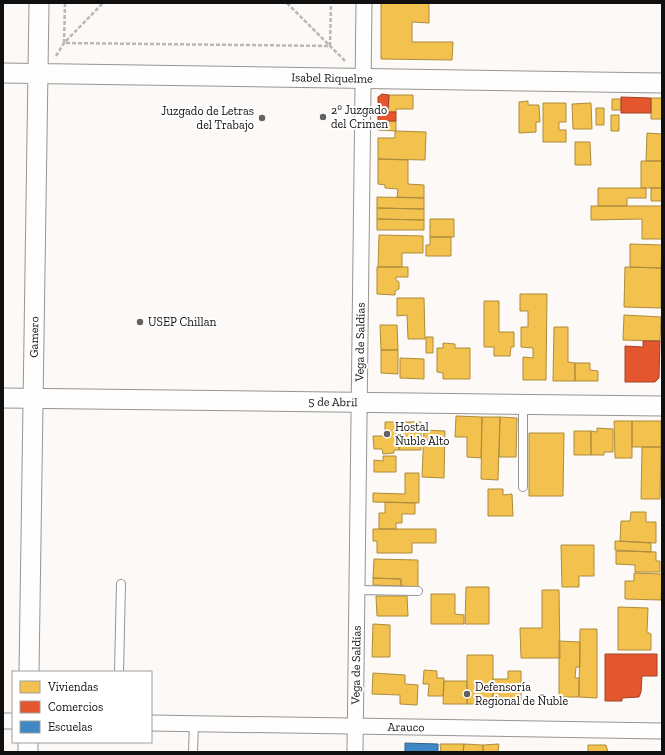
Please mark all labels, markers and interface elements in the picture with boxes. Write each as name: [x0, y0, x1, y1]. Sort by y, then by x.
street label: Isabel Riquelme: [291, 70, 373, 86]
place label: 2° Juzgado del Crimen: [331, 103, 388, 131]
place label: Juzgado de Letras del Trabajo: [161, 104, 254, 133]
marker: 2° Juzgado del Crimen: [318, 112, 328, 122]
marker: Juzgado de Letras del Trabajo: [257, 113, 267, 123]
street label: Vega de Saldías: [352, 302, 368, 383]
place label: USEP Chillan: [148, 315, 216, 329]
street label: Gamero: [27, 316, 41, 358]
marker: USEP Chillan: [135, 317, 145, 327]
street label: 5 de Abril: [308, 395, 358, 409]
place label: Hostal Ñuble Alto: [395, 420, 450, 448]
marker: Hostal Ñuble Alto: [382, 429, 392, 439]
street label: Vega de Saldías: [348, 625, 364, 706]
legend: [12, 671, 152, 743]
text: Viviendas: [47, 680, 98, 694]
place label: Defensoría Regional de Ñuble: [475, 680, 568, 708]
marker: Defensoría Regional de Ñuble: [462, 689, 472, 699]
text: Comercios: [48, 700, 103, 714]
text: Escuelas: [48, 720, 92, 734]
street label: Arauco: [387, 720, 425, 734]

